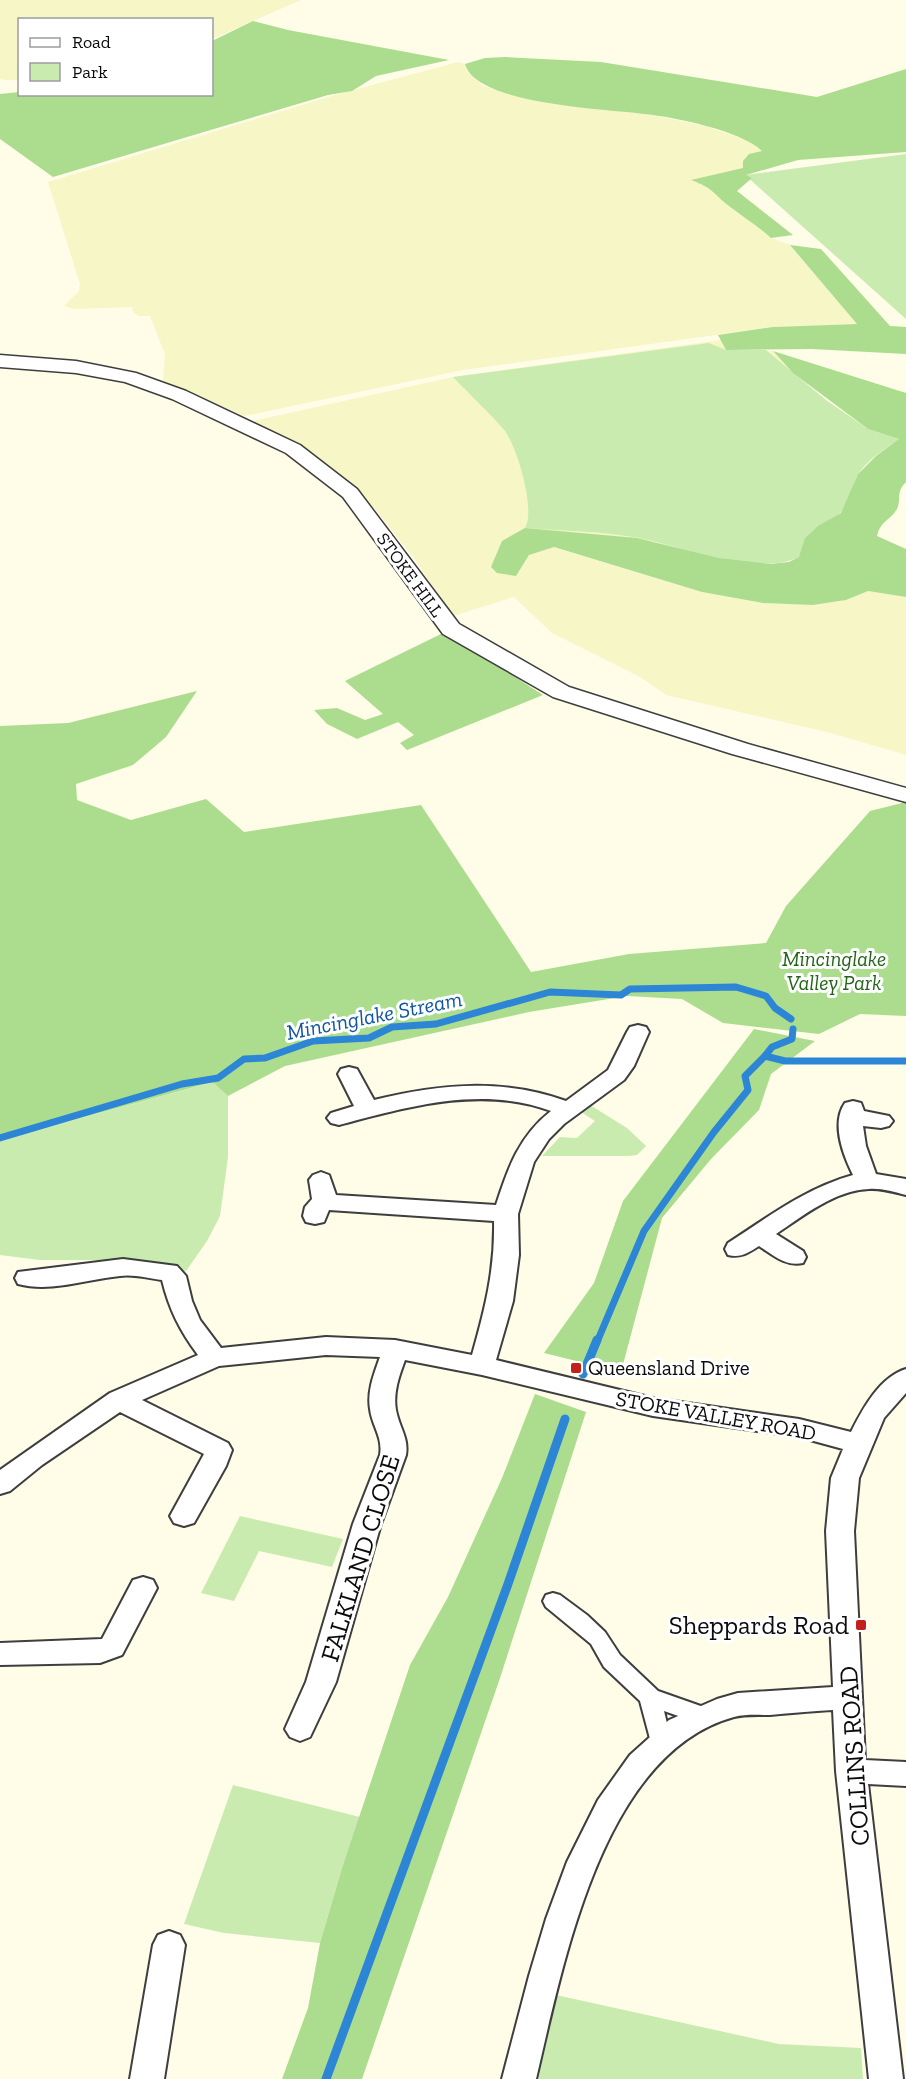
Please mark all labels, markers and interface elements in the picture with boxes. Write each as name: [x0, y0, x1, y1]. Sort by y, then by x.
legend: [18, 18, 213, 96]
text: Road: [72, 31, 111, 53]
text: Park: [72, 61, 108, 83]
street label: STOKE HILL: [372, 529, 448, 622]
park label: Mincinglake Valley Park: [782, 946, 886, 995]
water label: Mincinglake Stream: [284, 985, 464, 1046]
place label: Queensland Drive: [588, 1355, 750, 1380]
marker: Queensland Drive: [569, 1361, 583, 1375]
street label: STOKE VALLEY ROAD: [614, 1386, 818, 1445]
street label: FALKLAND CLOSE: [313, 1451, 407, 1665]
place label: Sheppards Road: [669, 1609, 849, 1641]
marker: Sheppards Road: [854, 1618, 868, 1632]
street label: COLLINS ROAD: [832, 1665, 876, 1847]

